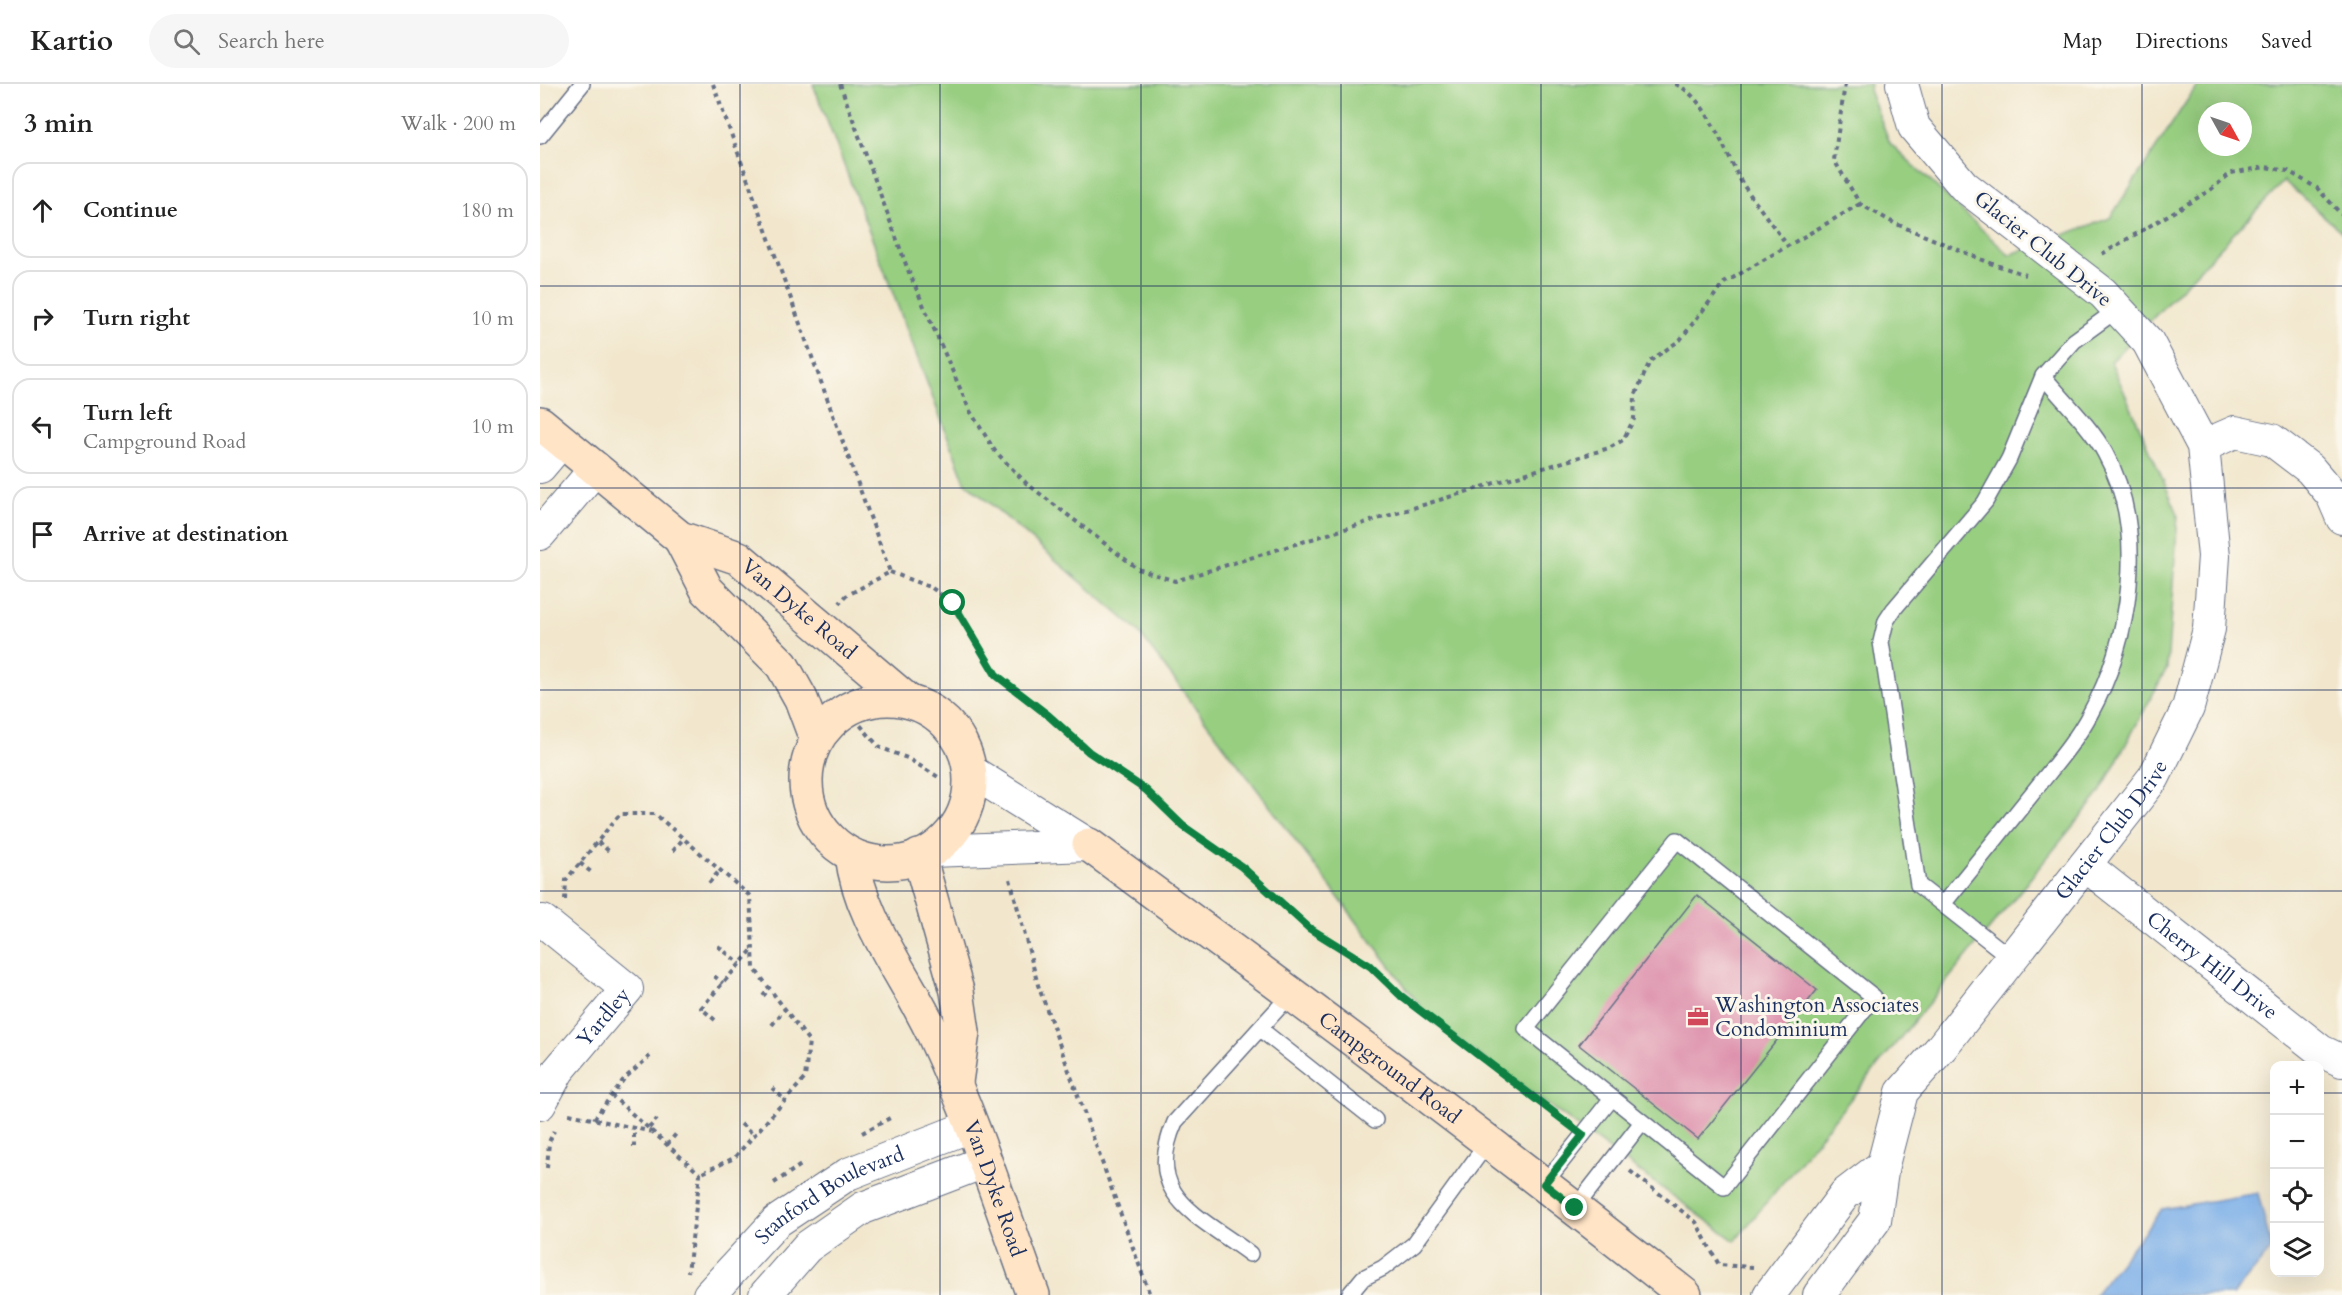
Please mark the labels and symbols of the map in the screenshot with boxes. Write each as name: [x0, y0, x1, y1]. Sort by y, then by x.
north arrow: [2198, 102, 2252, 156]
street label: Glacier Club Drive: [1968, 184, 2118, 314]
street label: Van Dyke Road: [735, 552, 863, 666]
route start: [939, 589, 965, 615]
street label: Glacier Club Drive: [2048, 755, 2175, 906]
street label: Cherry Hill Drive: [2140, 904, 2284, 1026]
street label: Yardley: [570, 981, 637, 1053]
place label: Washington Associates Condominium: [1714, 991, 1919, 1044]
street label: Campground Road: [1312, 1004, 1467, 1131]
office icon: Washington Associates Condominium: [1686, 1005, 1710, 1029]
street label: Van Dyke Road: [957, 1116, 1033, 1261]
street label: Stanford Boulevard: [748, 1139, 908, 1251]
route end: [1561, 1194, 1587, 1220]

